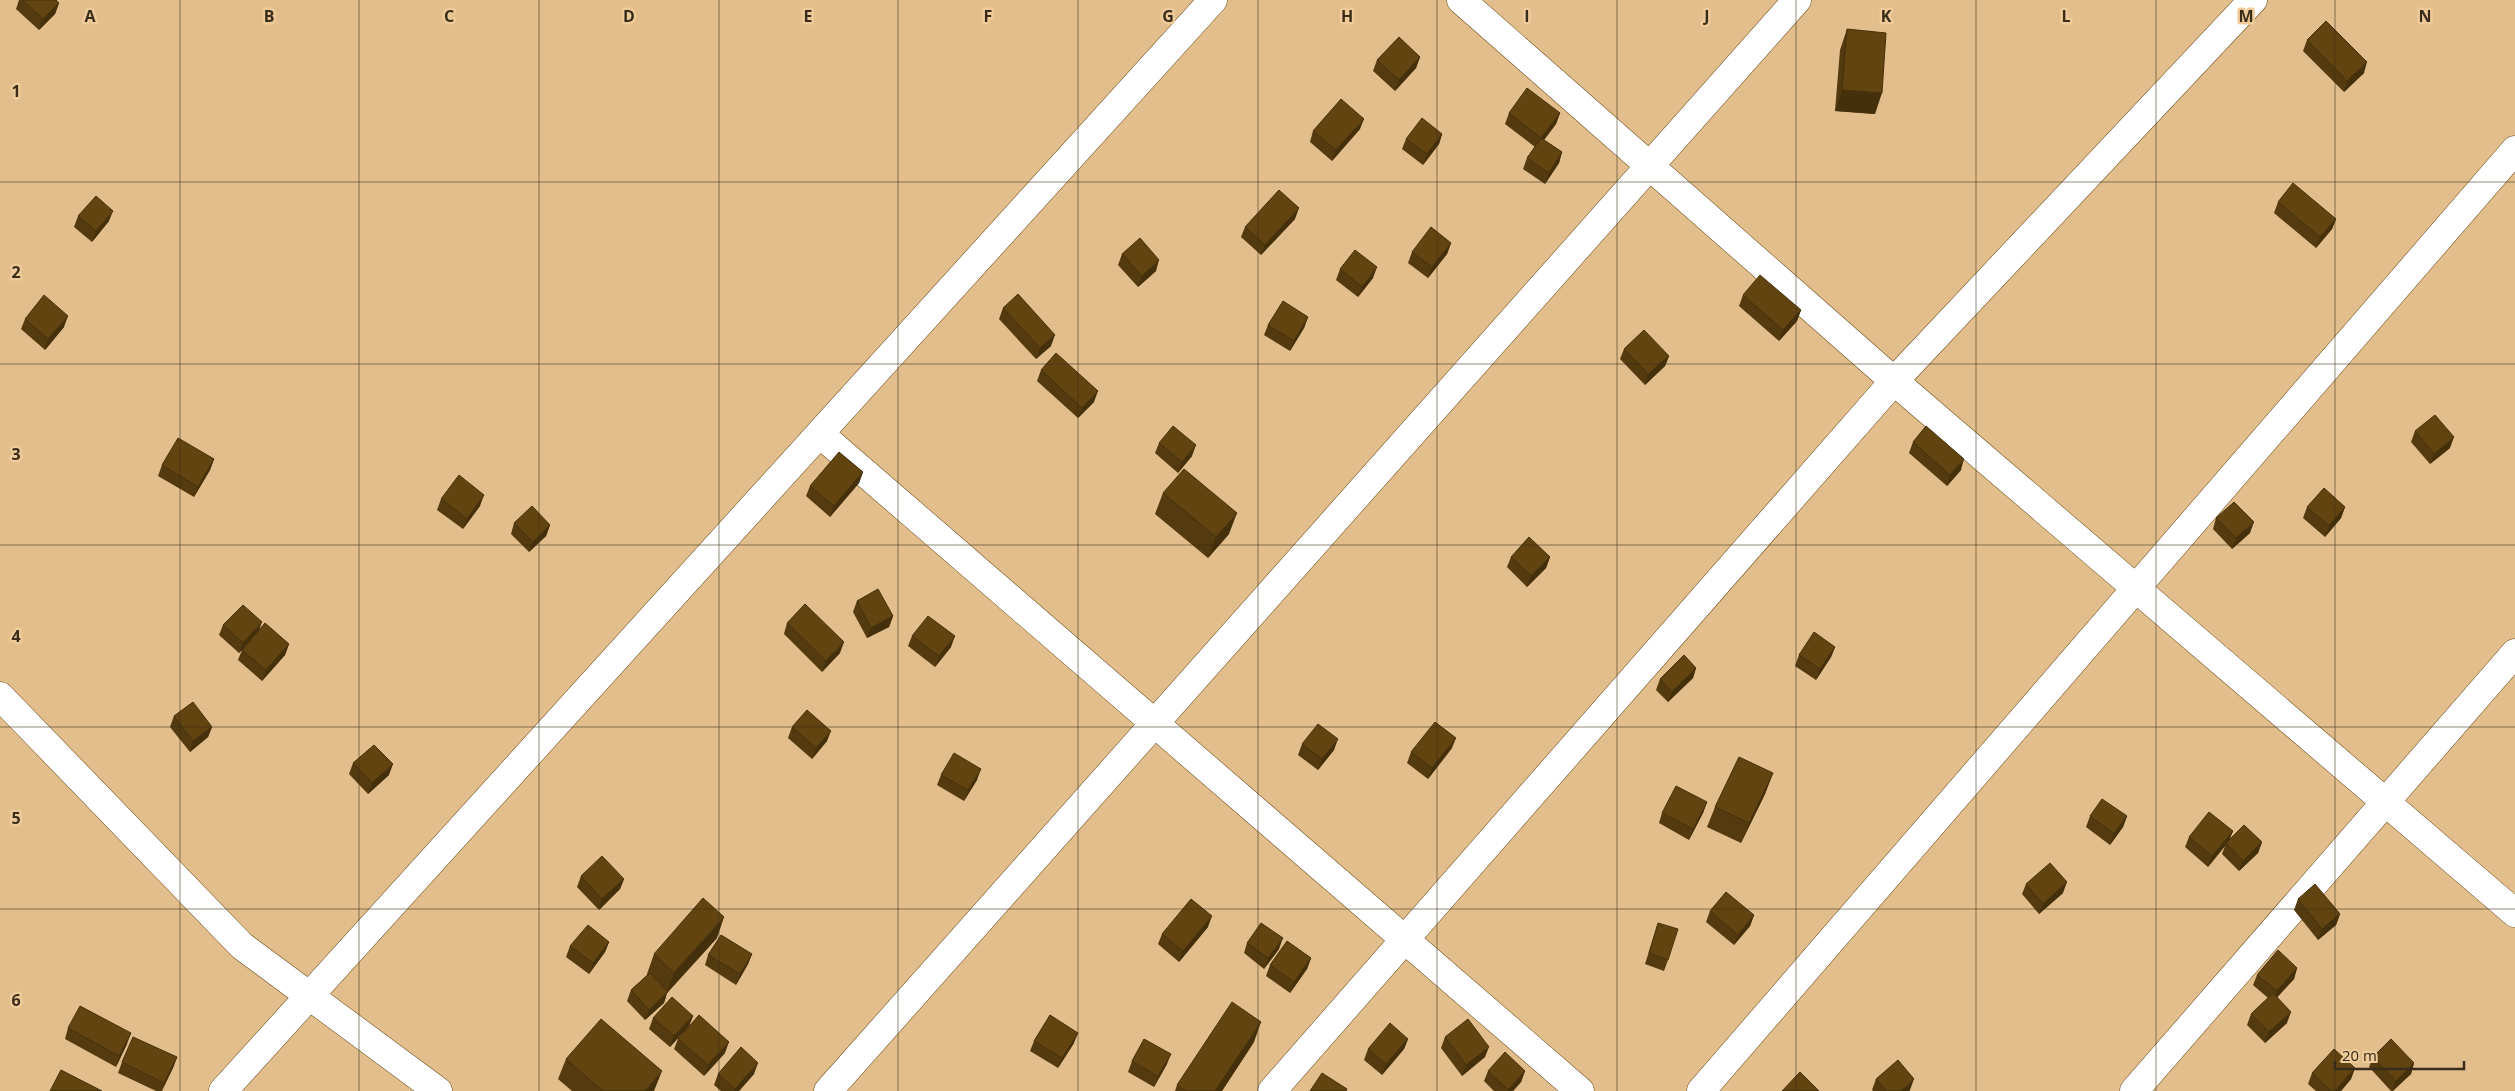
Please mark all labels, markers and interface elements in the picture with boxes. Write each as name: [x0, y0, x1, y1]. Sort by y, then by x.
text: A: [84, 5, 96, 27]
text: B: [264, 5, 274, 27]
text: C: [444, 5, 454, 27]
text: D: [623, 5, 635, 27]
text: E: [804, 5, 813, 27]
text: F: [984, 5, 992, 27]
text: G: [1162, 5, 1174, 27]
text: H: [1341, 5, 1353, 27]
text: I: [1524, 5, 1530, 27]
text: J: [1702, 5, 1710, 27]
text: K: [1881, 5, 1892, 27]
text: L: [2061, 5, 2071, 27]
text: M: [2238, 5, 2254, 27]
text: N: [2418, 5, 2432, 27]
text: 1: [11, 80, 21, 102]
text: 2: [11, 261, 21, 283]
text: 3: [11, 443, 21, 465]
text: 4: [11, 625, 21, 647]
text: 5: [11, 807, 21, 829]
text: 6: [11, 989, 21, 1011]
scale bar: [2335, 1038, 2464, 1070]
text: 20 m: [2342, 1045, 2377, 1065]

